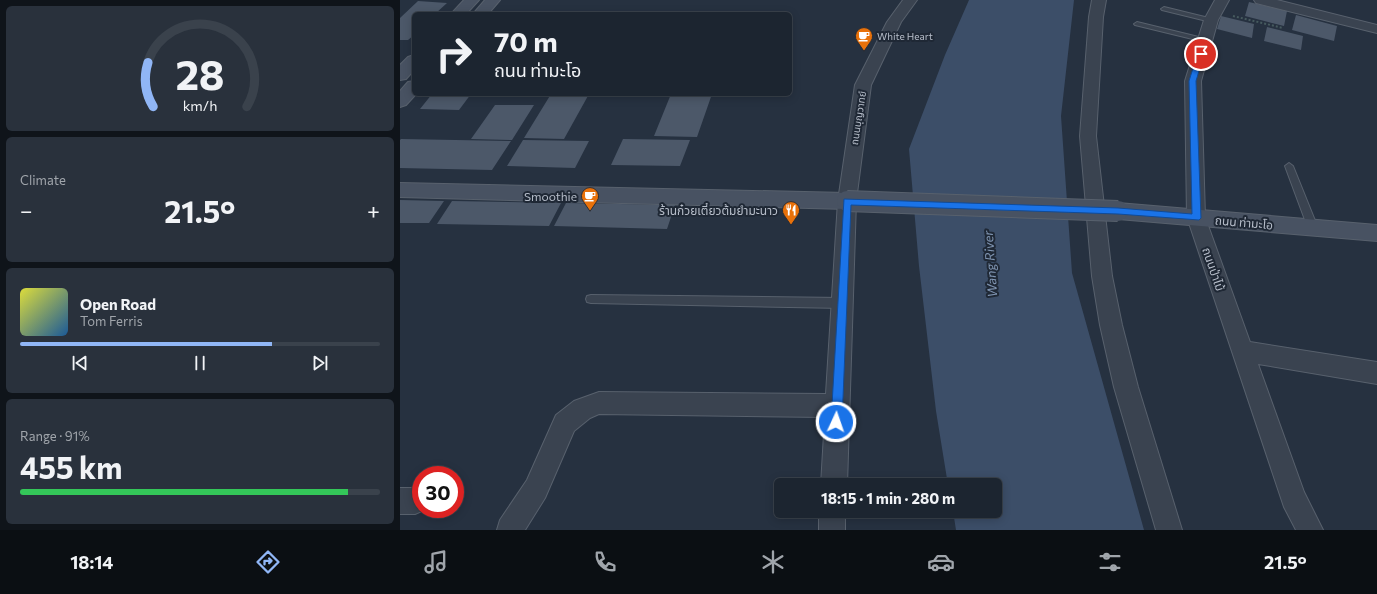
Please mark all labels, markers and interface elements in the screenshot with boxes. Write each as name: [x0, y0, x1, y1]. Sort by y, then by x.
text: 70 m: [494, 24, 558, 58]
cafe icon: White Heart: [854, 26, 874, 51]
icon: right: [428, 28, 480, 80]
place label: White Heart: [877, 30, 933, 42]
pin: [1184, 37, 1218, 71]
icon: arrive: [1190, 43, 1212, 65]
text: 28: [175, 47, 225, 98]
text: ถนน ท่ามะโอ: [494, 59, 581, 81]
street label: ถนนบุญวาทย์: [848, 90, 869, 146]
text: km/h: [183, 95, 217, 113]
text: Climate: [20, 172, 66, 188]
cafe icon: Smoothie: [580, 186, 600, 211]
place label: Smoothie: [524, 189, 577, 203]
text: 21.5°: [164, 192, 235, 229]
text: −: [20, 197, 33, 224]
text: +: [367, 197, 380, 224]
restaurant icon: ร้านก๋วยเตี๋ยวต้มยำมะนาว: [781, 200, 801, 225]
place label: ร้านก๋วยเตี๋ยวต้มยำมะนาว: [659, 202, 778, 217]
street label: ถนน ท่ามะโอ: [1214, 212, 1274, 232]
water label: Wang River: [980, 229, 1000, 298]
street label: ถนนป่าไม้: [1200, 245, 1228, 293]
text: Open Road: [80, 295, 156, 313]
text: Tom Ferris: [80, 313, 143, 329]
icon: previous: [69, 352, 91, 374]
icon: pause: [189, 352, 211, 374]
icon: next: [309, 352, 331, 374]
position arrow: [815, 401, 857, 443]
text: Range · 91%: [20, 428, 90, 444]
text: 455 km: [20, 448, 123, 485]
speed limit sign: 30: [412, 466, 464, 518]
text: 18:15 · 1 min · 280 m: [821, 489, 955, 507]
icon: directions: [254, 548, 282, 576]
icon: music: [422, 548, 450, 576]
icon: phone: [591, 548, 619, 576]
icon: climate: [759, 548, 787, 576]
icon: car: [927, 548, 955, 576]
icon: filters: [1096, 548, 1124, 576]
text: 18:14: [70, 551, 113, 573]
text: 21.5°: [1264, 551, 1307, 573]

